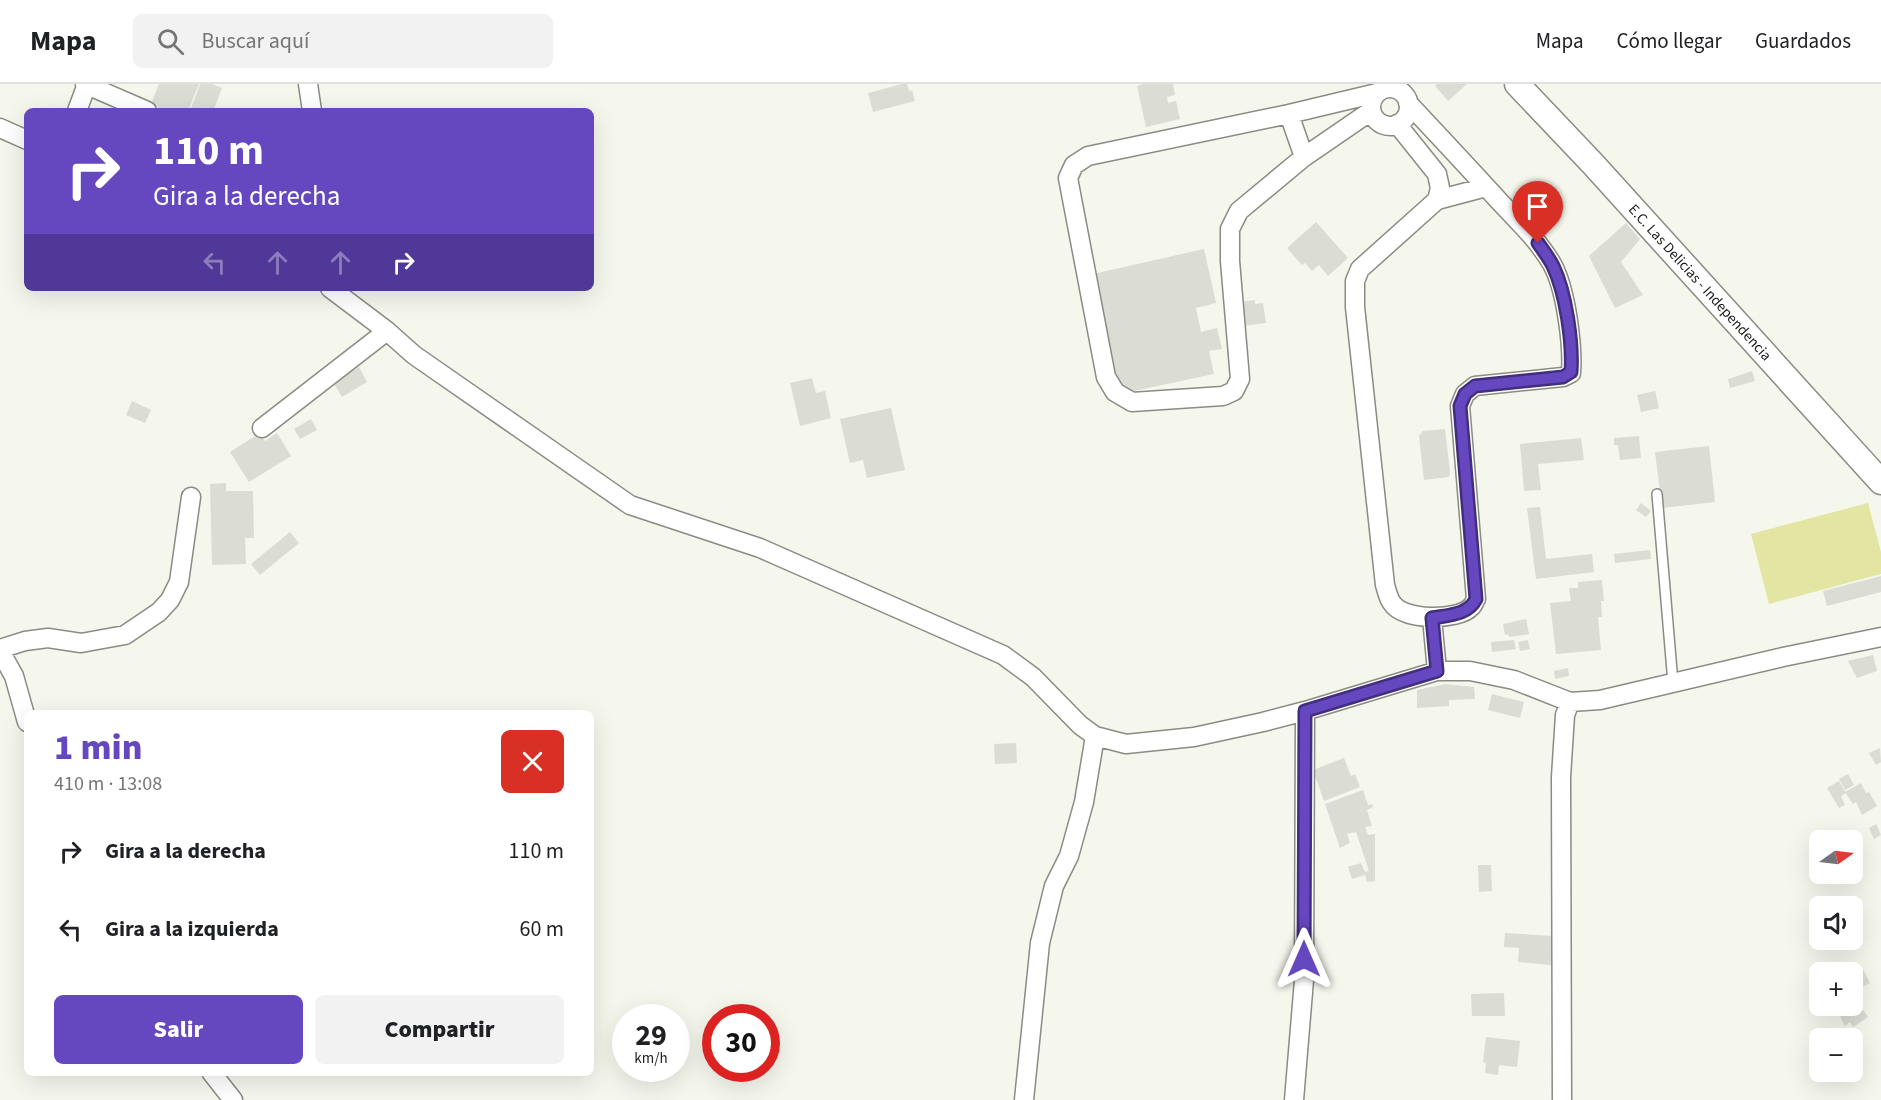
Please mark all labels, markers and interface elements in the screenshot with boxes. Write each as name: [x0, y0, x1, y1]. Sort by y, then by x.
search box: [133, 14, 553, 68]
text: Mapa: [30, 21, 97, 61]
icon: search: [154, 25, 187, 58]
text: Buscar aquí: [202, 25, 309, 57]
text: Mapa: [1536, 26, 1584, 56]
text: Cómo llegar: [1617, 26, 1722, 56]
text: Guardados: [1755, 26, 1851, 56]
text: 110 m: [153, 121, 264, 181]
icon: right: [54, 132, 132, 210]
text: Gira a la derecha: [153, 177, 340, 216]
pin: [1512, 181, 1563, 243]
icon: arrive: [1521, 190, 1554, 223]
street label: E.C. Las Delicias - Independencia: [1624, 199, 1777, 365]
icon: left: [198, 246, 231, 279]
icon: ahead: [261, 246, 294, 279]
icon: ahead: [324, 246, 357, 279]
icon: right: [387, 246, 420, 279]
text: 1 min: [54, 722, 142, 773]
button: close: [501, 730, 564, 793]
text: 410 m · 13:08: [54, 770, 162, 798]
north arrow: [1809, 830, 1863, 884]
map controls: [1809, 830, 1863, 1082]
icon: right: [54, 835, 87, 868]
text: Gira a la derecha: [105, 835, 266, 867]
text: 110 m: [509, 835, 564, 867]
button: sound: [1809, 896, 1863, 950]
icon: left: [54, 913, 87, 946]
text: Gira a la izquierda: [105, 913, 279, 945]
text: 60 m: [519, 913, 564, 945]
position arrow: [1272, 927, 1336, 991]
button: +: [1809, 962, 1863, 1016]
button: Salir: [54, 995, 303, 1064]
button: Compartir: [315, 995, 564, 1064]
speed limit sign: 30: [702, 1004, 780, 1082]
text: 29: [635, 1014, 667, 1057]
button: −: [1809, 1028, 1863, 1082]
text: km/h: [634, 1048, 668, 1069]

